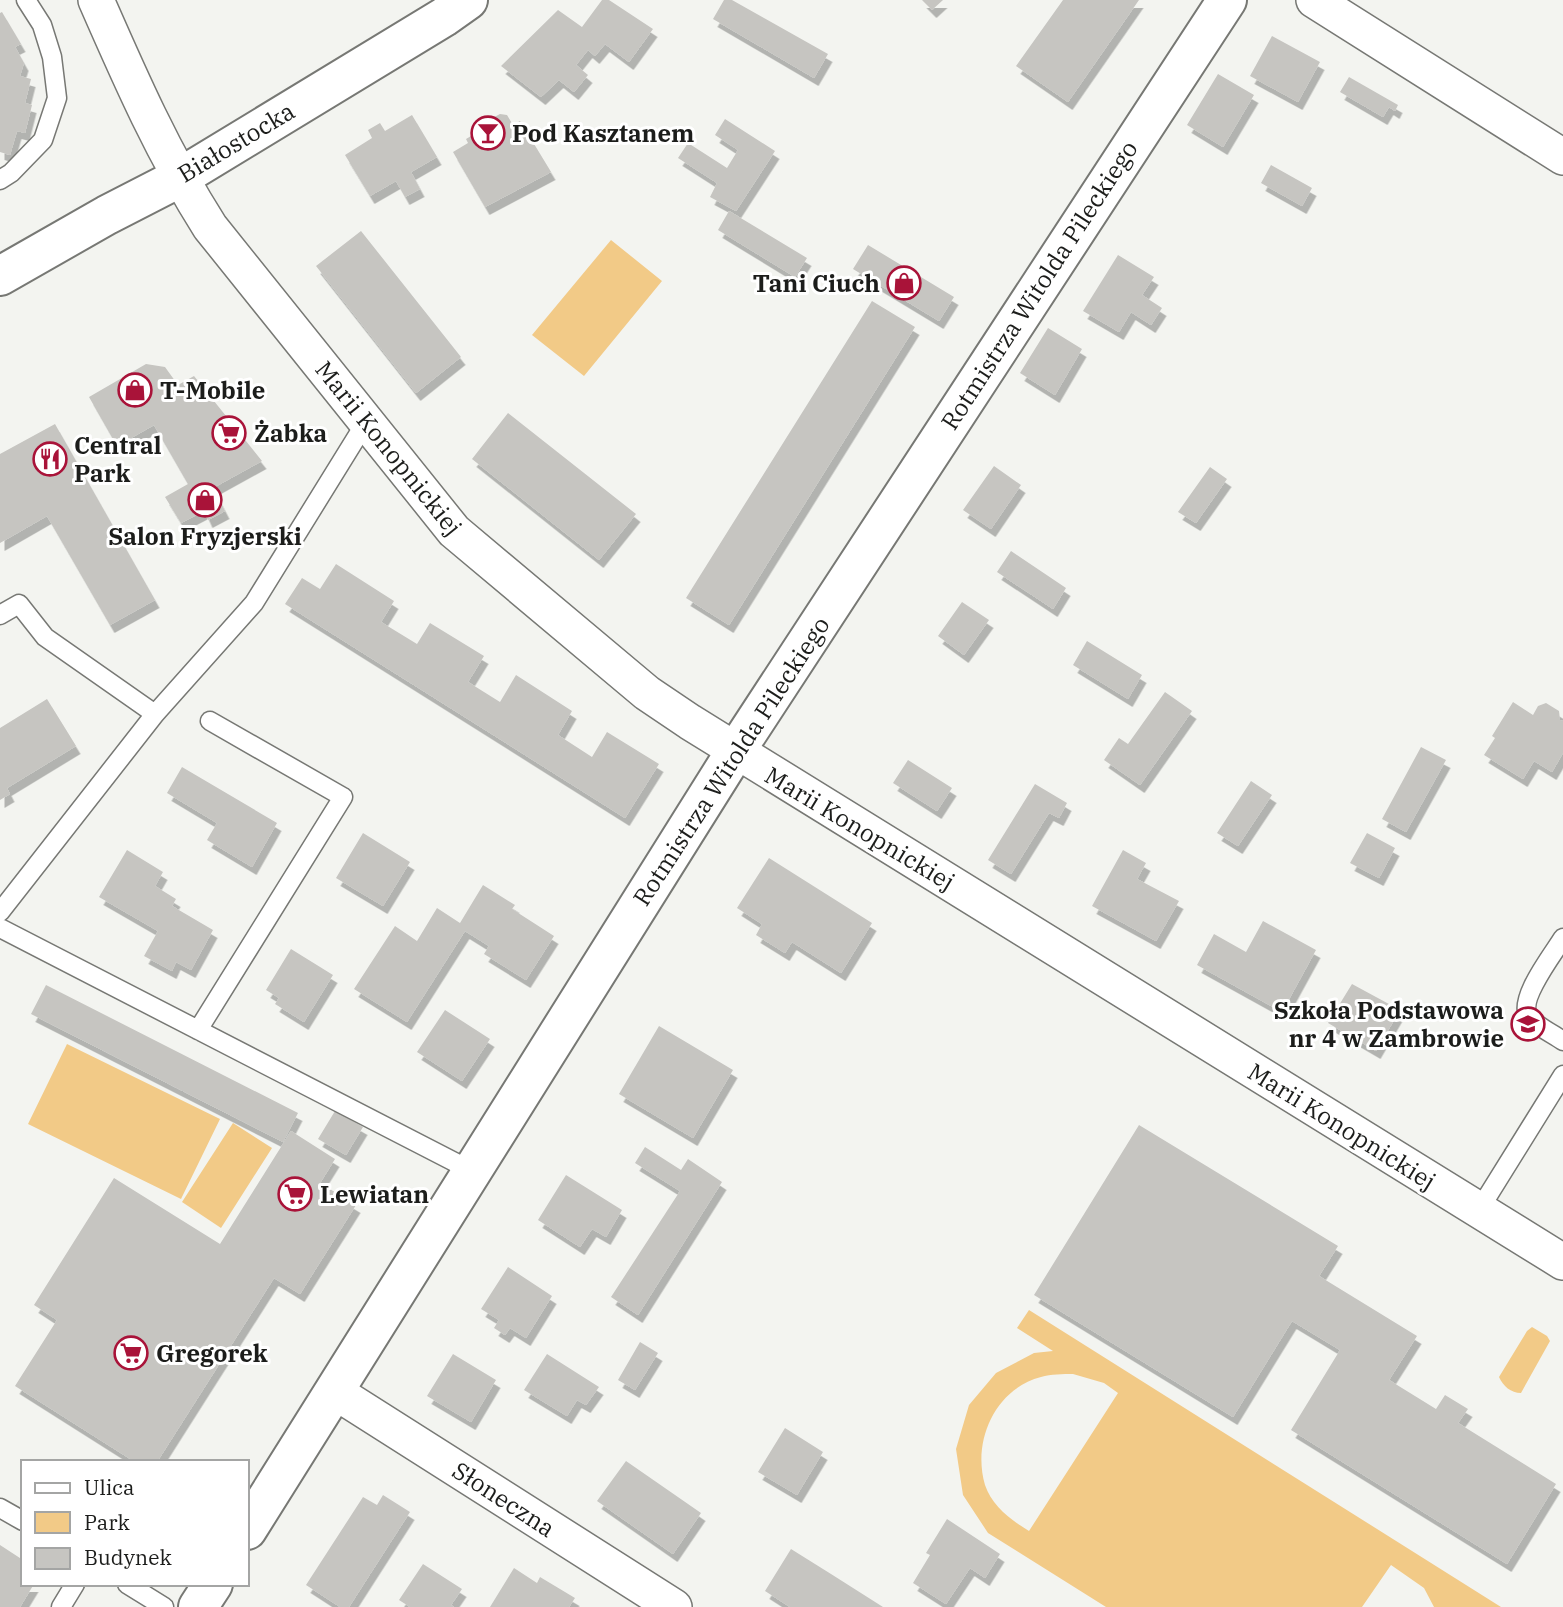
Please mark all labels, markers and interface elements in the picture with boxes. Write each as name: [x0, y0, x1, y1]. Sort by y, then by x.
street label: Białostocka: [172, 95, 300, 189]
bar icon: Pod Kasztanem: [469, 114, 507, 152]
place label: Pod Kasztanem: [512, 117, 694, 149]
street label: Rotmistrza Witolda Pileckiego: [933, 134, 1145, 436]
shop icon: Tani Ciuch: [885, 264, 923, 302]
place label: Tani Ciuch: [753, 267, 880, 299]
street label: Marii Konopnickiej: [309, 354, 469, 542]
shop icon: T-Mobile: [116, 371, 154, 409]
place label: T-Mobile: [160, 374, 265, 406]
supermarket icon: Żabka: [210, 414, 248, 452]
place label: Żabka: [254, 417, 328, 449]
place label: Central Park: [74, 429, 162, 489]
restaurant icon: Central Park: [31, 440, 69, 478]
shop icon: Salon Fryzjerski: [186, 481, 224, 519]
place label: Salon Fryzjerski: [108, 520, 302, 552]
street label: Rotmistrza Witolda Pileckiego: [625, 610, 837, 912]
street label: Marii Konopnickiej: [759, 759, 961, 897]
place label: Szkoła Podstawowa nr 4 w Zambrowie: [1274, 994, 1504, 1054]
school or university icon: Szkoła Podstawowa nr 4 w Zambrowie: [1509, 1005, 1547, 1043]
street label: Marii Konopnickiej: [1242, 1055, 1442, 1197]
supermarket icon: Lewiatan: [276, 1175, 314, 1213]
place label: Lewiatan: [320, 1178, 429, 1210]
supermarket icon: Gregorek: [112, 1334, 150, 1372]
place label: Gregorek: [156, 1337, 268, 1369]
street label: Słoneczna: [447, 1454, 561, 1544]
legend: [21, 1460, 248, 1586]
text: Ulica: [84, 1473, 135, 1501]
text: Park: [84, 1508, 131, 1536]
text: Budynek: [84, 1543, 173, 1571]

